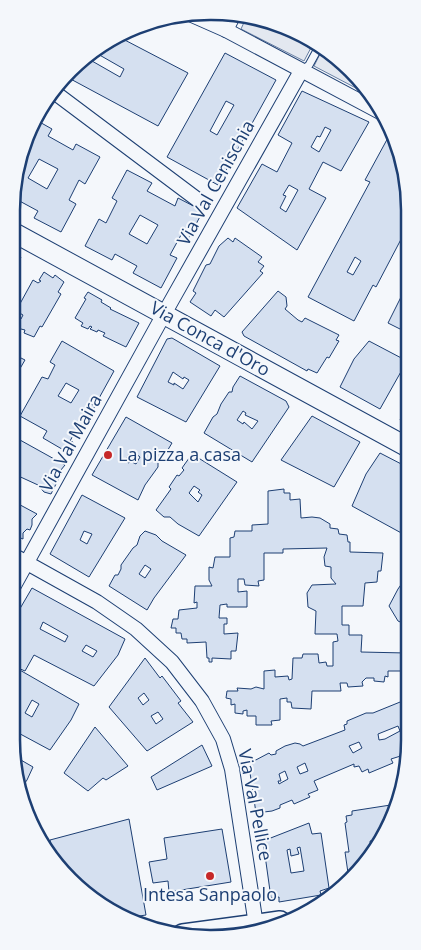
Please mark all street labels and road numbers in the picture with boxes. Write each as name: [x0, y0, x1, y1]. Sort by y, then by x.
street label: Via Val Cenischia: [171, 116, 259, 249]
street label: Via Conca d'Oro: [146, 295, 275, 381]
street label: Via Val Maira: [33, 389, 107, 496]
street label: Via Val Pellice: [233, 747, 279, 863]

